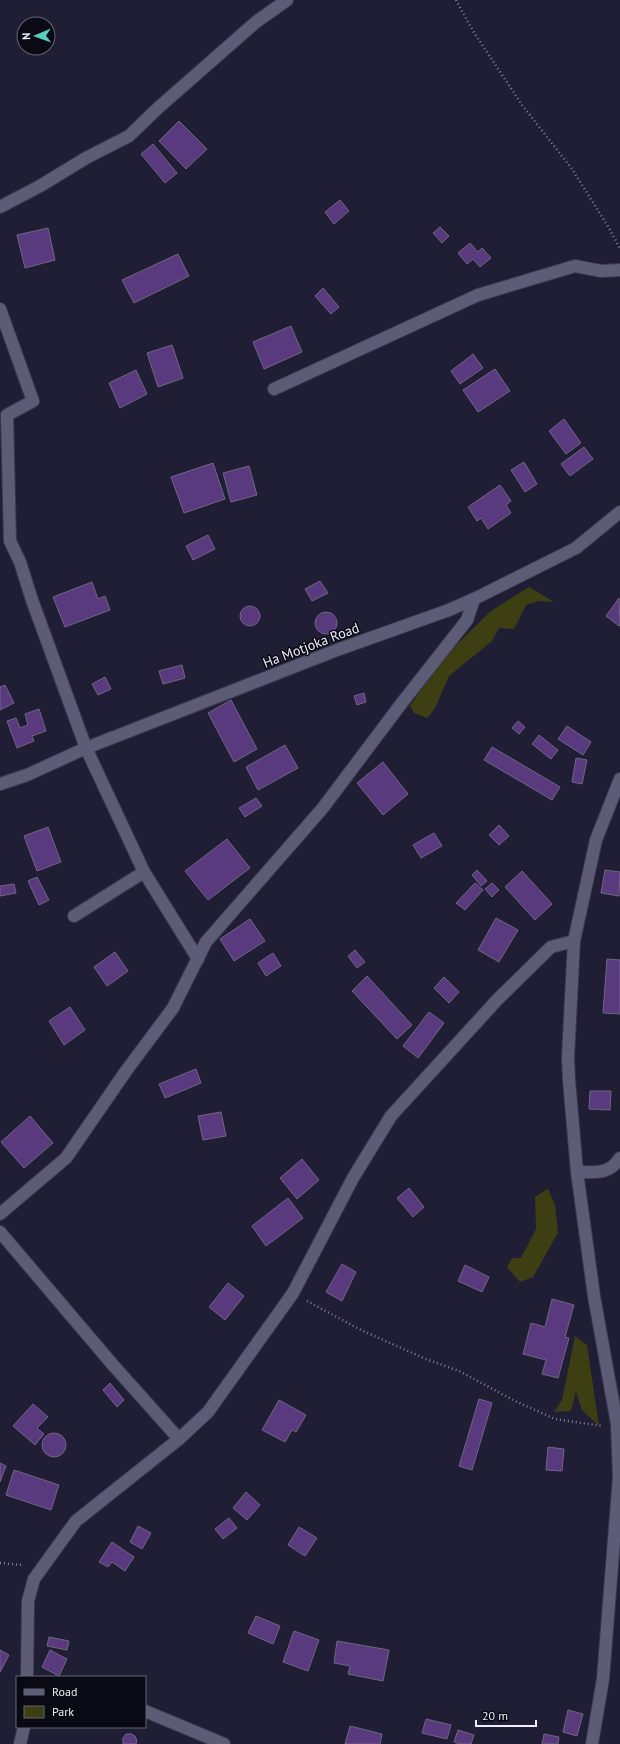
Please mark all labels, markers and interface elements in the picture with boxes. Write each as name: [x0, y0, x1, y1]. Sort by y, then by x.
north arrow: [16, 16, 56, 56]
text: N: [19, 32, 33, 40]
street label: Ha Motjoka Road: [260, 618, 362, 672]
legend: [16, 1676, 146, 1728]
text: Road: [52, 1684, 77, 1699]
scale bar: [476, 1702, 536, 1728]
text: Park: [52, 1704, 74, 1719]
text: 20 m: [482, 1708, 508, 1723]

